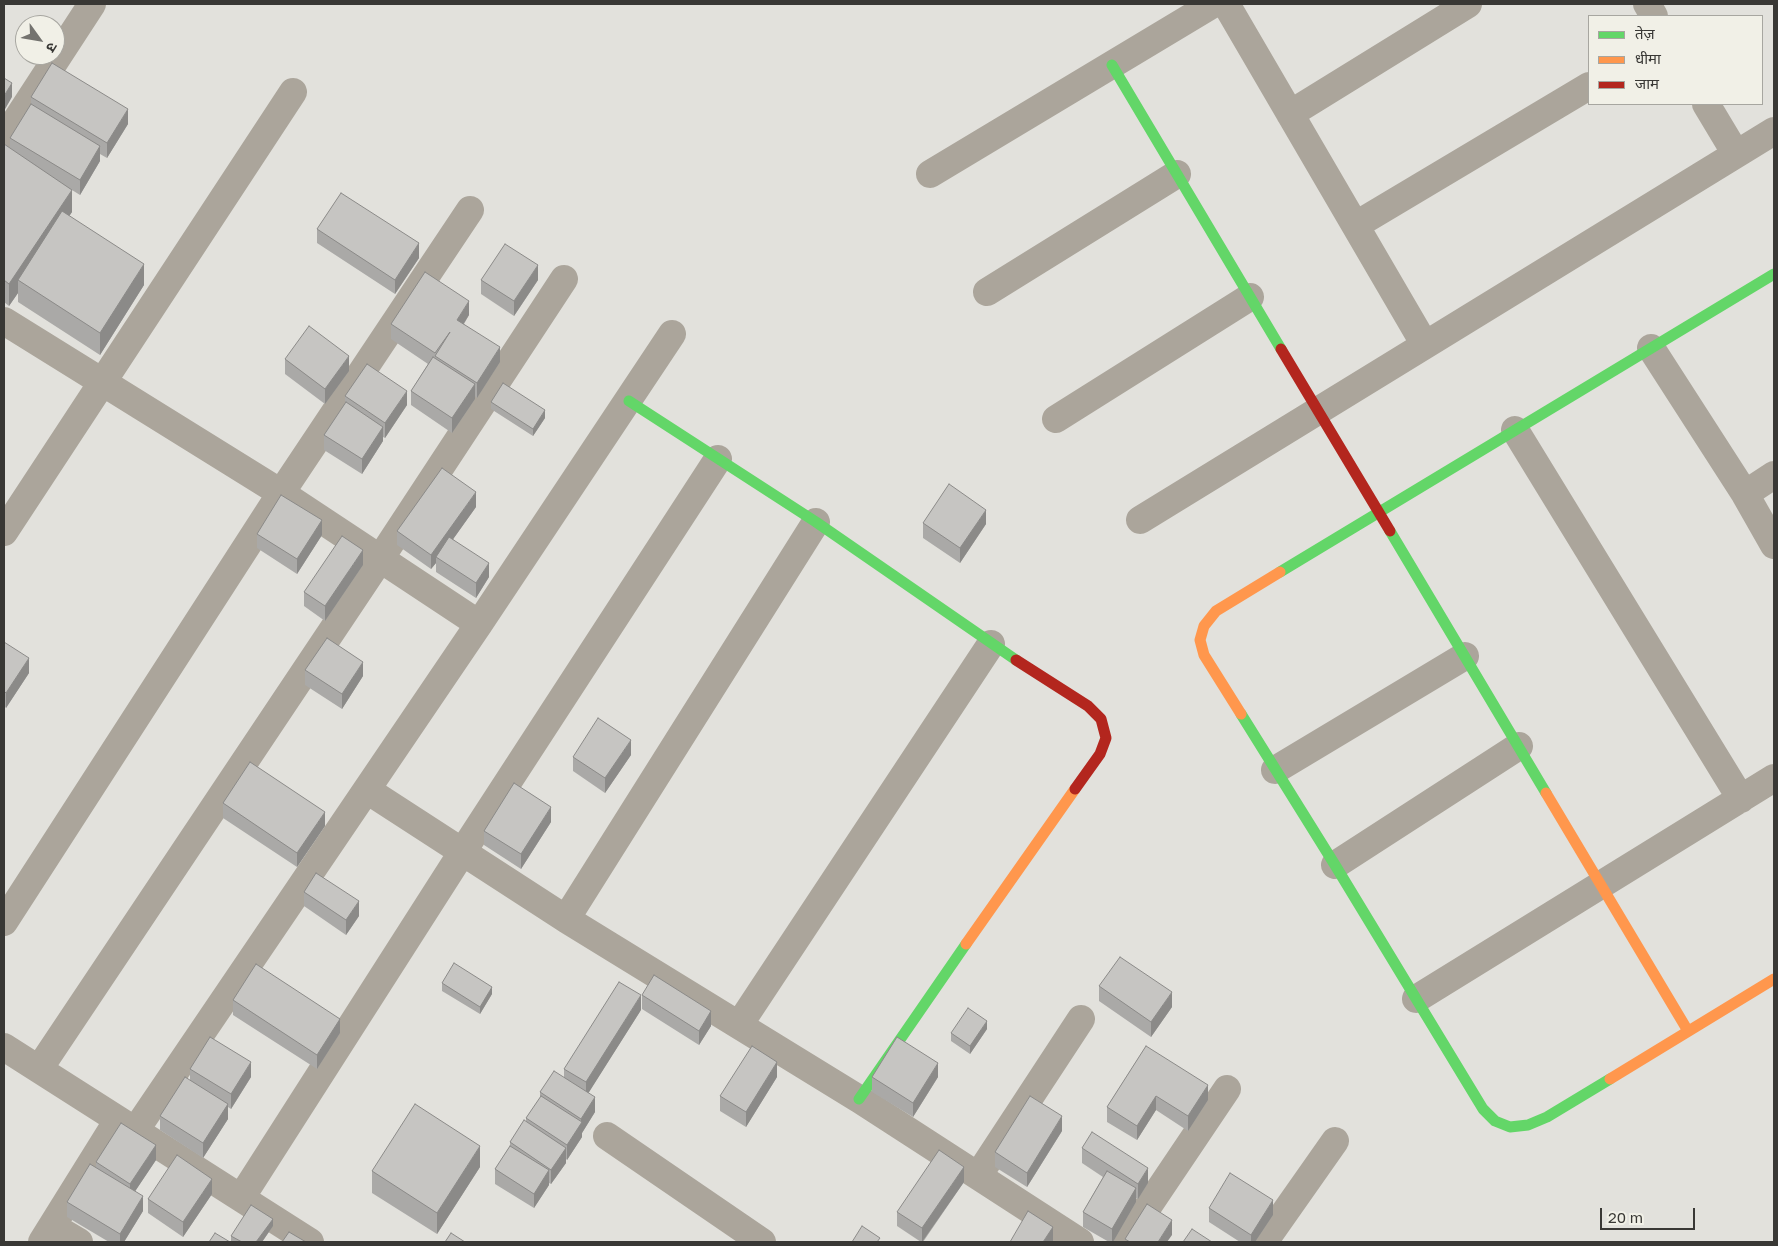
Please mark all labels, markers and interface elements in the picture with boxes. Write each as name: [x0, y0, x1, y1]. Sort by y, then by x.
north arrow: [15, 15, 65, 65]
legend: [1588, 15, 1763, 105]
text: तेज़: [1635, 24, 1655, 42]
text: उ: [43, 40, 62, 56]
text: धीमा: [1635, 49, 1661, 67]
text: जाम: [1635, 74, 1659, 92]
scale bar: [1603, 1198, 1698, 1230]
text: 20 m: [1608, 1208, 1643, 1226]

